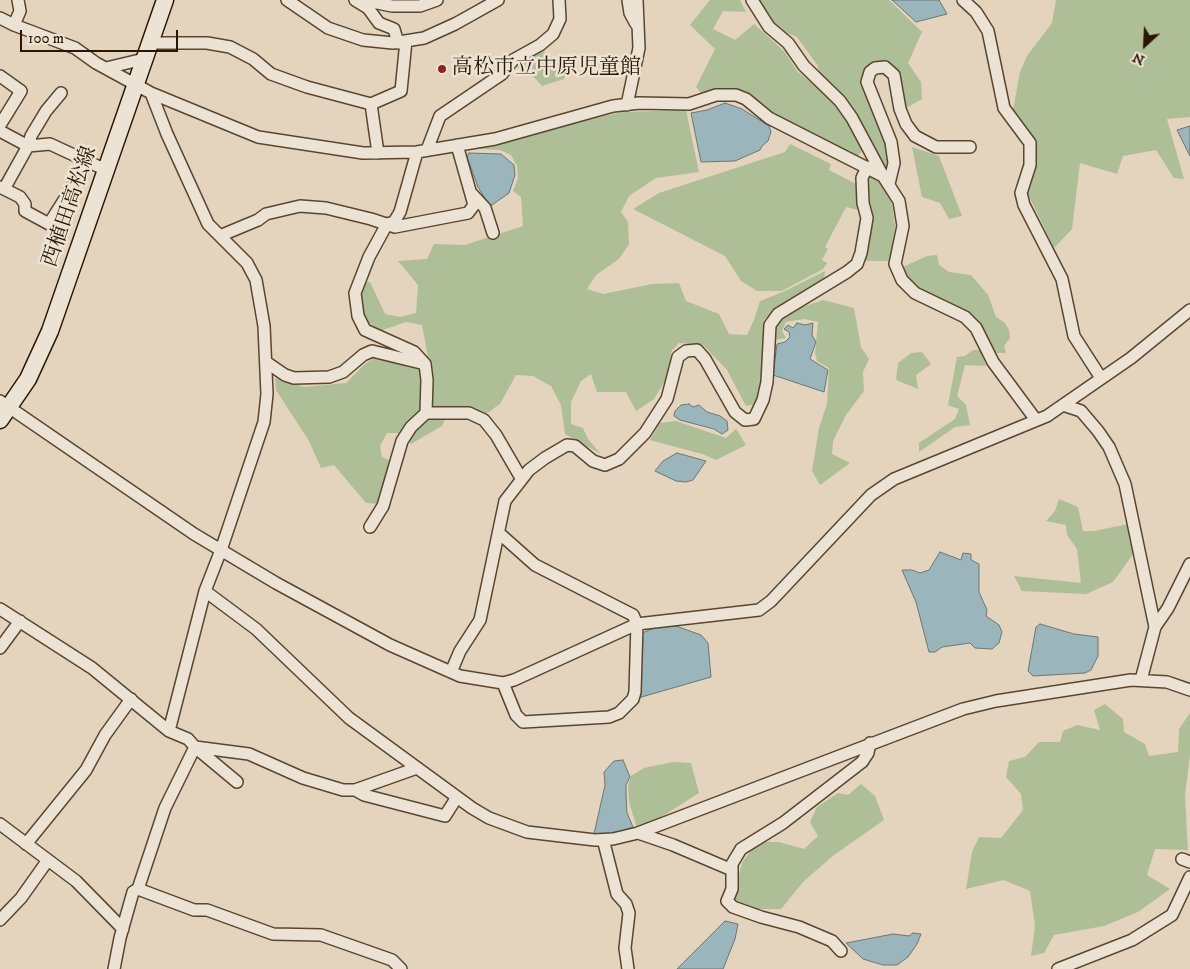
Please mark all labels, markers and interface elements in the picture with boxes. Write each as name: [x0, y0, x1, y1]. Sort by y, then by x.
scale bar: [22, 20, 180, 52]
north arrow: [1120, 20, 1170, 70]
text: 100 m: [28, 29, 64, 48]
text: N: [1130, 48, 1148, 69]
place label: 高松市立中原児童館: [452, 56, 641, 82]
marker: 高松市立中原児童館: [436, 63, 448, 75]
street label: 西植田高松線: [39, 143, 103, 271]

